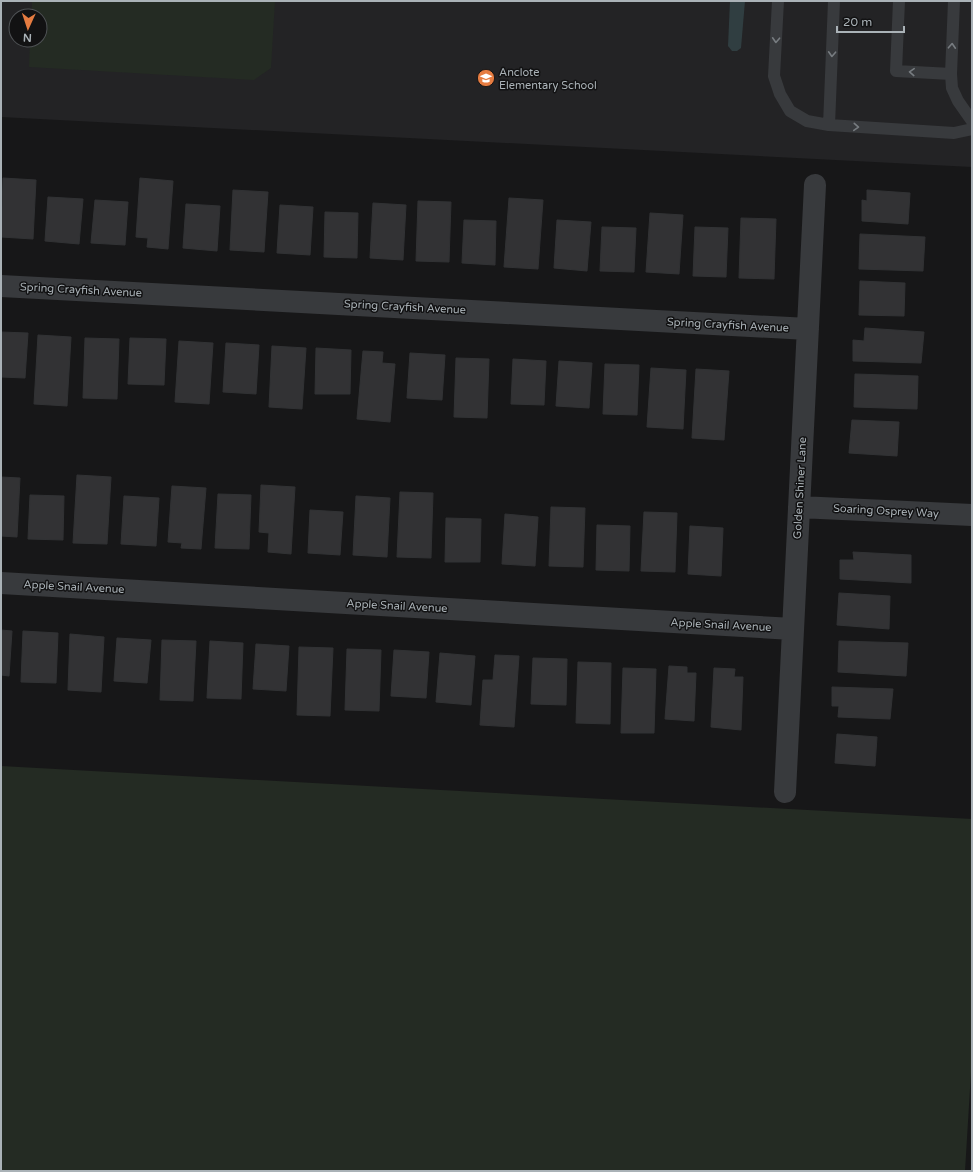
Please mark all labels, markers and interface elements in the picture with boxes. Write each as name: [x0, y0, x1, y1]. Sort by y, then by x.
north arrow: [8, 8, 48, 48]
scale bar: [837, 8, 904, 34]
text: 20 m: [843, 15, 872, 29]
text: N: [23, 31, 32, 44]
one-way arrow: [771, 37, 780, 43]
one-way arrow: [948, 43, 956, 49]
one-way arrow: [828, 51, 836, 57]
place label: Anclote Elementary School: [499, 66, 597, 92]
one-way arrow: [909, 67, 915, 76]
school or university icon: Anclote Elementary School: [476, 68, 496, 88]
one-way arrow: [853, 123, 859, 131]
street label: Spring Crayfish Avenue: [20, 280, 142, 300]
street label: Spring Crayfish Avenue: [344, 297, 466, 317]
street label: Spring Crayfish Avenue: [667, 315, 789, 335]
street label: Golden Shiner Lane: [791, 437, 809, 539]
street label: Soaring Osprey Way: [833, 502, 939, 520]
street label: Apple Snail Avenue: [23, 578, 125, 596]
street label: Apple Snail Avenue: [346, 597, 448, 615]
street label: Apple Snail Avenue: [670, 616, 772, 634]

